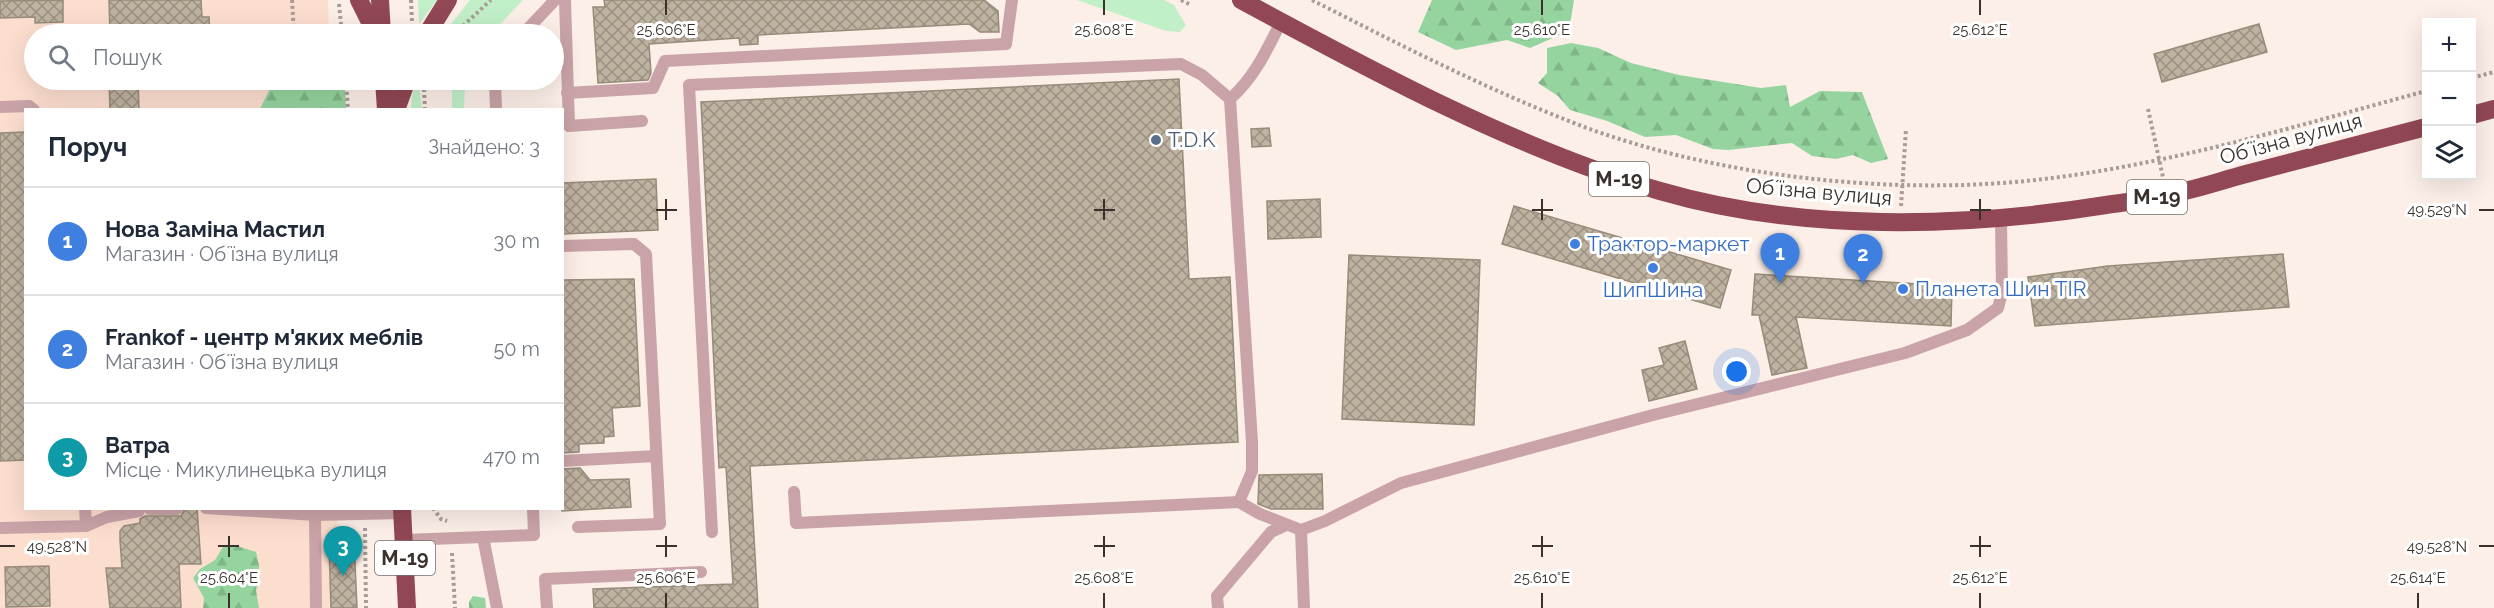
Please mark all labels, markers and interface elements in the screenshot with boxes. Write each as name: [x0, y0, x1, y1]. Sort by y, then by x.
map controls: [2422, 18, 2476, 180]
button: +: [2422, 18, 2476, 72]
text: 25.606°E: [636, 21, 696, 39]
text: 25.608°E: [1074, 21, 1134, 39]
text: 25.610°E: [1514, 21, 1570, 39]
text: 25.612°E: [1952, 21, 2008, 39]
search box: [24, 24, 564, 90]
icon: search: [45, 41, 78, 74]
text: Пошук: [93, 44, 163, 70]
button: −: [2422, 72, 2476, 126]
street label: Обʼїзна вулиця: [2217, 107, 2365, 170]
button: layers: [2422, 126, 2476, 180]
place label: T.D.K: [1168, 127, 1216, 152]
text: Поруч: [48, 132, 127, 162]
marker: T.D.K: [1149, 133, 1163, 147]
text: Знайдено: 3: [428, 135, 540, 159]
road number: М-19: [1589, 162, 1649, 196]
street label: Обʼїзна вулиця: [1745, 173, 1893, 210]
road number: М-19: [2127, 180, 2187, 214]
text: 49.529°N: [2407, 201, 2467, 219]
text: Нова Заміна Мастил: [105, 216, 325, 242]
text: 1: [63, 229, 72, 253]
text: 30 m: [494, 229, 540, 253]
place label: Трактор-маркет: [1587, 231, 1749, 256]
pin: 1: [1760, 234, 1800, 283]
pin: 2: [1844, 234, 1882, 284]
marker: Трактор-маркет: [1568, 237, 1582, 251]
text: Магазин · Обʼїзна вулиця: [105, 242, 339, 266]
marker: ШипШина: [1646, 261, 1660, 275]
place label: Планета Шин TIR: [1915, 276, 2086, 301]
place label: ШипШина: [1603, 277, 1703, 302]
marker: Планета Шин TIR: [1896, 282, 1910, 296]
text: Frankof - центр м'яких меблів: [105, 324, 423, 350]
text: 2: [62, 337, 73, 361]
text: 50 m: [493, 337, 540, 361]
text: Магазин · Обʼїзна вулиця: [105, 350, 339, 374]
your location: [1722, 357, 1751, 386]
text: Ватра: [105, 432, 170, 458]
text: 3: [62, 445, 73, 469]
text: 470 m: [483, 445, 540, 469]
text: Місце · Микулинецька вулиця: [105, 458, 387, 482]
pin: 3: [324, 526, 362, 576]
text: 49.528°N: [27, 538, 87, 556]
text: 49.528°N: [2407, 538, 2467, 556]
road number: М-19: [375, 541, 435, 575]
text: 25.604°E: [200, 569, 258, 587]
text: 25.606°E: [636, 569, 696, 587]
text: 25.608°E: [1074, 569, 1134, 587]
text: 25.610°E: [1514, 569, 1570, 587]
text: 25.612°E: [1952, 569, 2008, 587]
text: 25.614°E: [2390, 569, 2446, 587]

